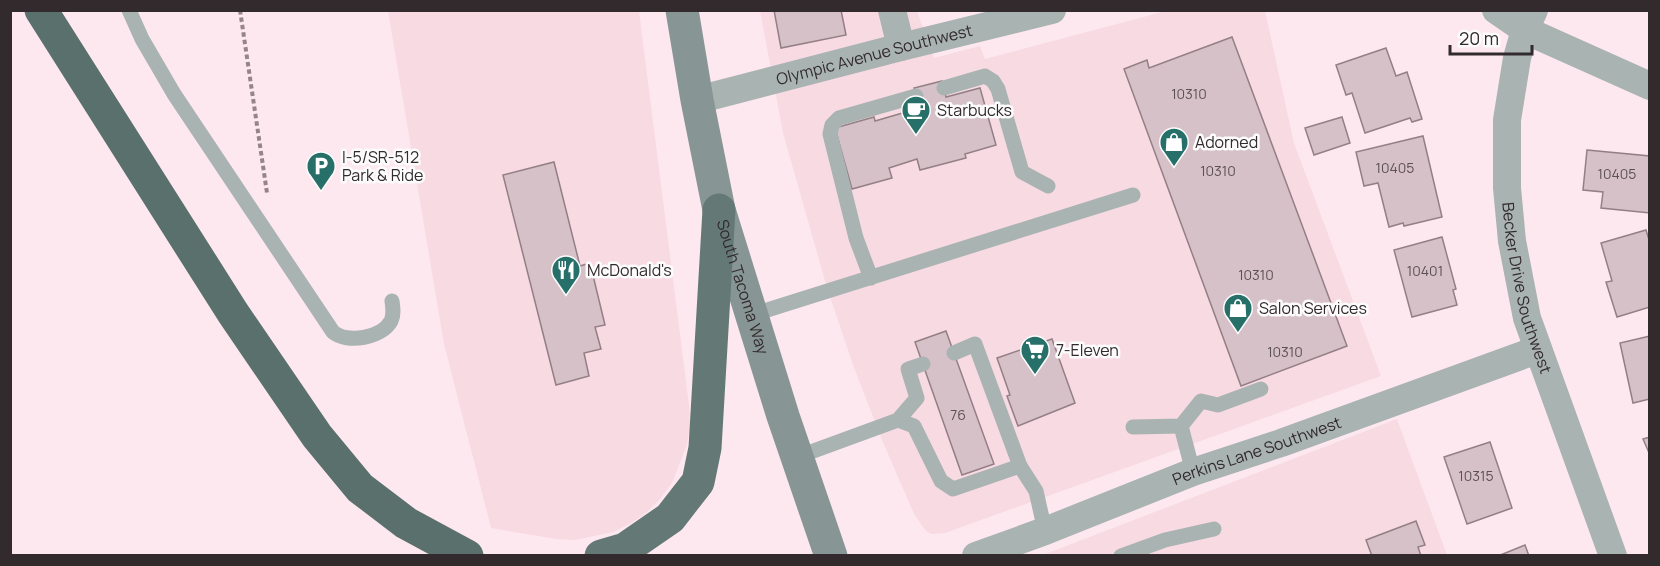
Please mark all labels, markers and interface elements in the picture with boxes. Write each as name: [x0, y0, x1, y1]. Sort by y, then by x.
scale bar: [1450, 18, 1532, 56]
street label: Olympic Avenue Southwest: [774, 19, 975, 90]
text: 20 m: [1459, 26, 1499, 50]
house number: 10310: [1171, 84, 1207, 103]
cafe icon: Starbucks: [900, 94, 932, 136]
place label: Starbucks: [937, 99, 1012, 121]
shop icon: Adorned: [1158, 126, 1190, 168]
place label: Adorned: [1195, 131, 1258, 153]
place label: I-5/SR-512 Park & Ride: [342, 146, 423, 186]
parking icon: I-5/SR-512 Park & Ride: [305, 150, 337, 192]
house number: 10405: [1376, 158, 1414, 177]
house number: 10310: [1200, 161, 1236, 180]
house number: 10405: [1598, 164, 1636, 183]
street label: Becker Drive Southwest: [1497, 201, 1557, 377]
street label: South Tacoma Way: [712, 217, 774, 358]
restaurant icon: McDonald's: [550, 254, 582, 296]
place label: McDonald's: [587, 259, 672, 281]
house number: 10401: [1407, 261, 1443, 280]
house number: 10310: [1238, 265, 1274, 284]
shop icon: Salon Services: [1222, 292, 1254, 334]
place label: Salon Services: [1259, 297, 1367, 319]
supermarket icon: 7-Eleven: [1019, 334, 1051, 376]
place label: 7-Eleven: [1056, 339, 1119, 361]
house number: 10310: [1267, 342, 1303, 361]
house number: 76: [950, 405, 966, 424]
street label: Perkins Lane Southwest: [1169, 411, 1344, 490]
house number: 10315: [1458, 466, 1494, 485]

